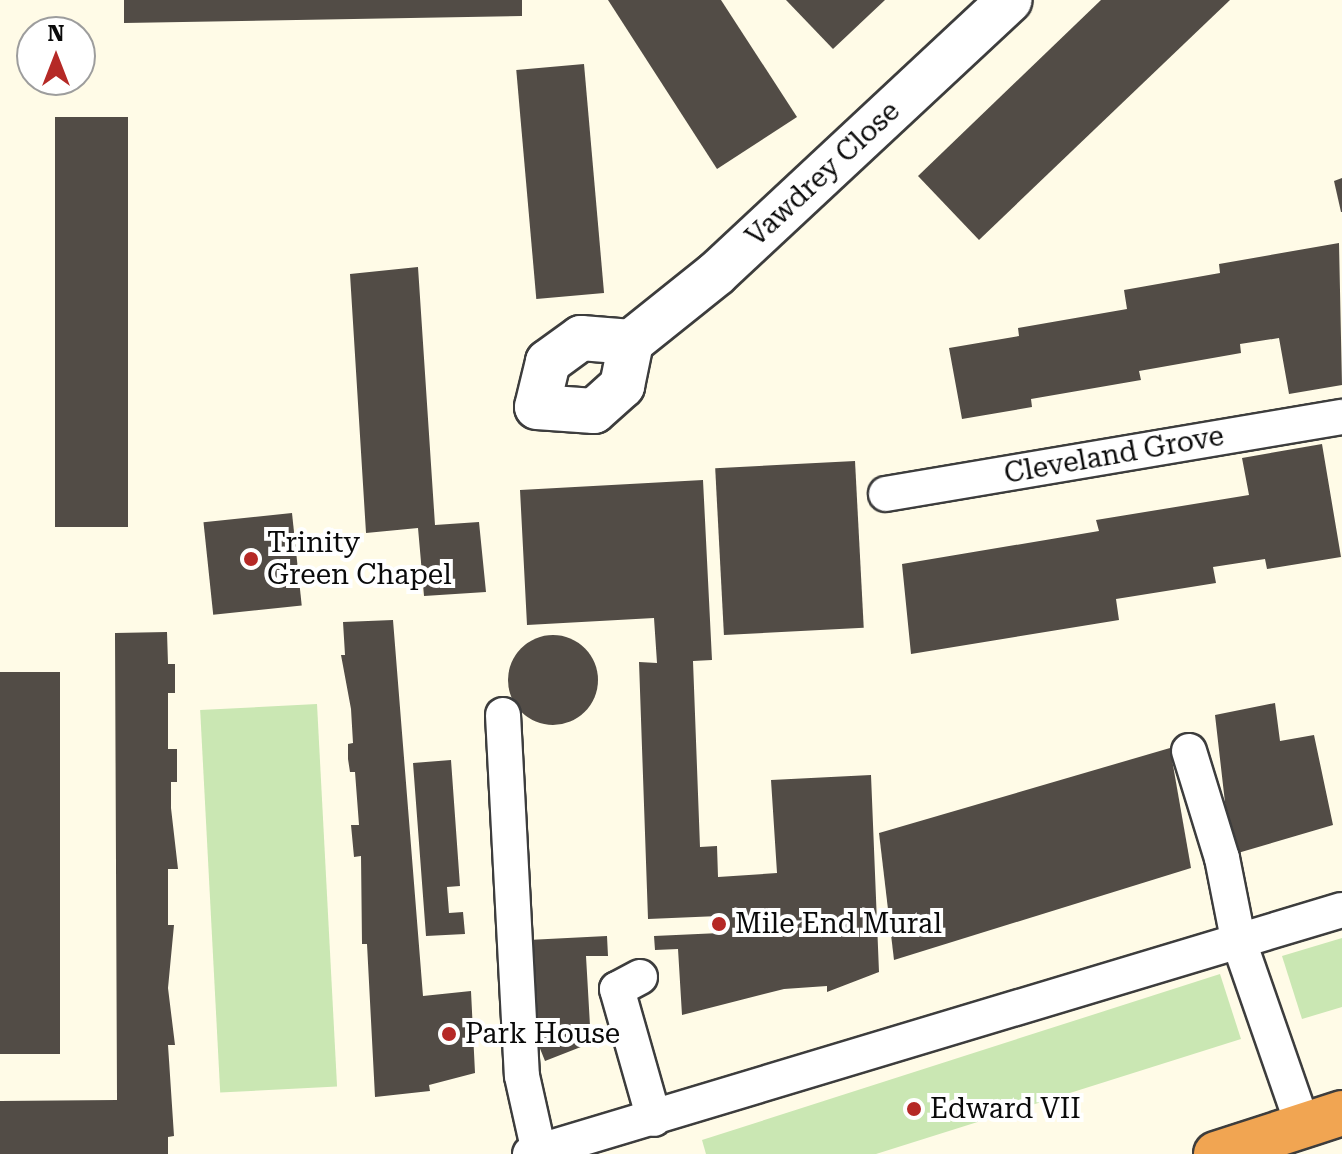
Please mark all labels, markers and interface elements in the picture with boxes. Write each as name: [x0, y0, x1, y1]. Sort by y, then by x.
north arrow: [16, 16, 96, 96]
text: N: [48, 21, 64, 46]
street label: Vawdrey Close: [739, 94, 907, 254]
street label: Cleveland Grove: [1002, 419, 1226, 491]
place label: Trinity Green Chapel: [267, 526, 452, 592]
marker: Trinity Green Chapel: [242, 550, 260, 568]
place label: Mile End Mural: [735, 907, 942, 941]
marker: Mile End Mural: [710, 915, 728, 933]
place label: Park House: [465, 1017, 620, 1051]
marker: Park House: [440, 1025, 458, 1043]
place label: Edward VII: [930, 1092, 1081, 1126]
marker: Edward VII: [905, 1100, 923, 1118]

